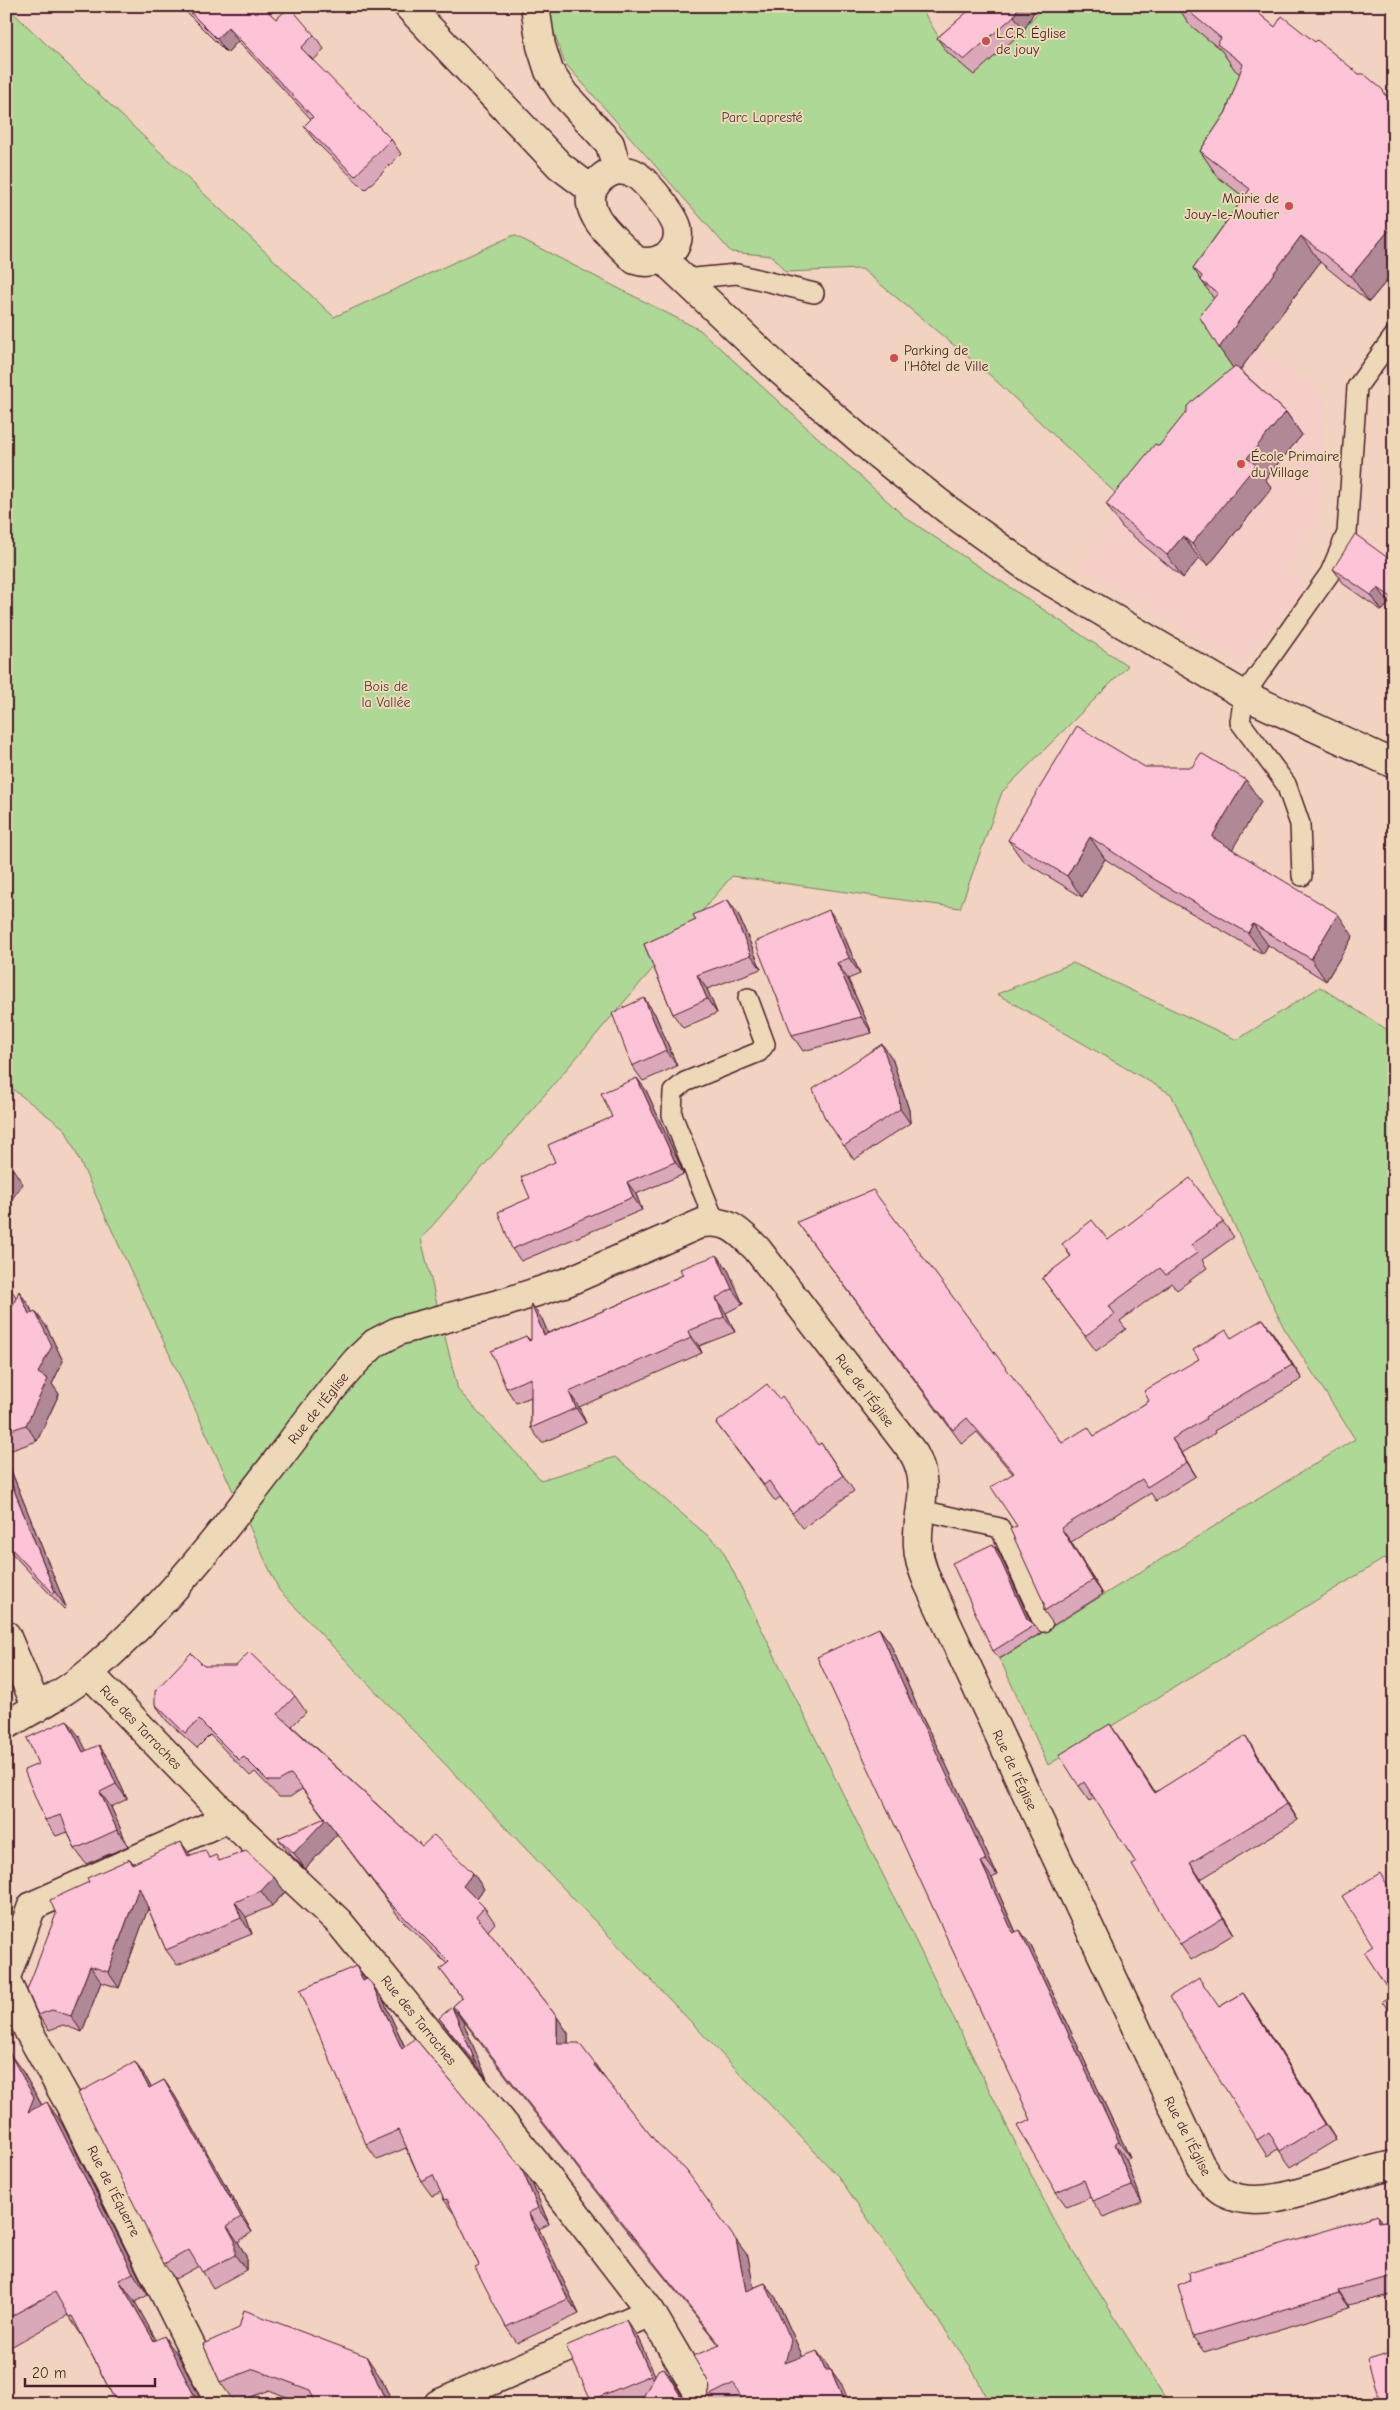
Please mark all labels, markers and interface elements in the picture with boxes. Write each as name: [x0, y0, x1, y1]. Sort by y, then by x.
place label: L.C.R. Église de jouy: [996, 25, 1066, 58]
marker: L.C.R. Église de jouy: [980, 35, 992, 47]
park label: Parc Lapresté: [721, 109, 803, 126]
place label: Mairie de Jouy-le-Moutier: [1184, 190, 1279, 223]
marker: Mairie de Jouy-le-Moutier: [1283, 200, 1295, 212]
place label: Parking de l'Hôtel de Ville: [904, 342, 989, 375]
marker: Parking de l'Hôtel de Ville: [888, 352, 900, 364]
place label: École Primaire du Village: [1251, 448, 1339, 481]
marker: École Primaire du Village: [1235, 458, 1247, 470]
park label: Bois de la Vallée: [361, 678, 411, 711]
street label: Rue de l'Église: [832, 1350, 898, 1430]
street label: Rue de l'Église: [284, 1369, 352, 1447]
street label: Rue des Tarraches: [96, 1682, 185, 1773]
street label: Rue de l'Église: [988, 1727, 1041, 1813]
street label: Rue des Tarraches: [377, 1972, 460, 2069]
street label: Rue de l'Église: [1160, 2094, 1215, 2179]
street label: Rue de l'Équerre: [83, 2143, 144, 2240]
scale bar: [25, 2355, 155, 2387]
text: 20 m: [32, 2364, 66, 2382]

